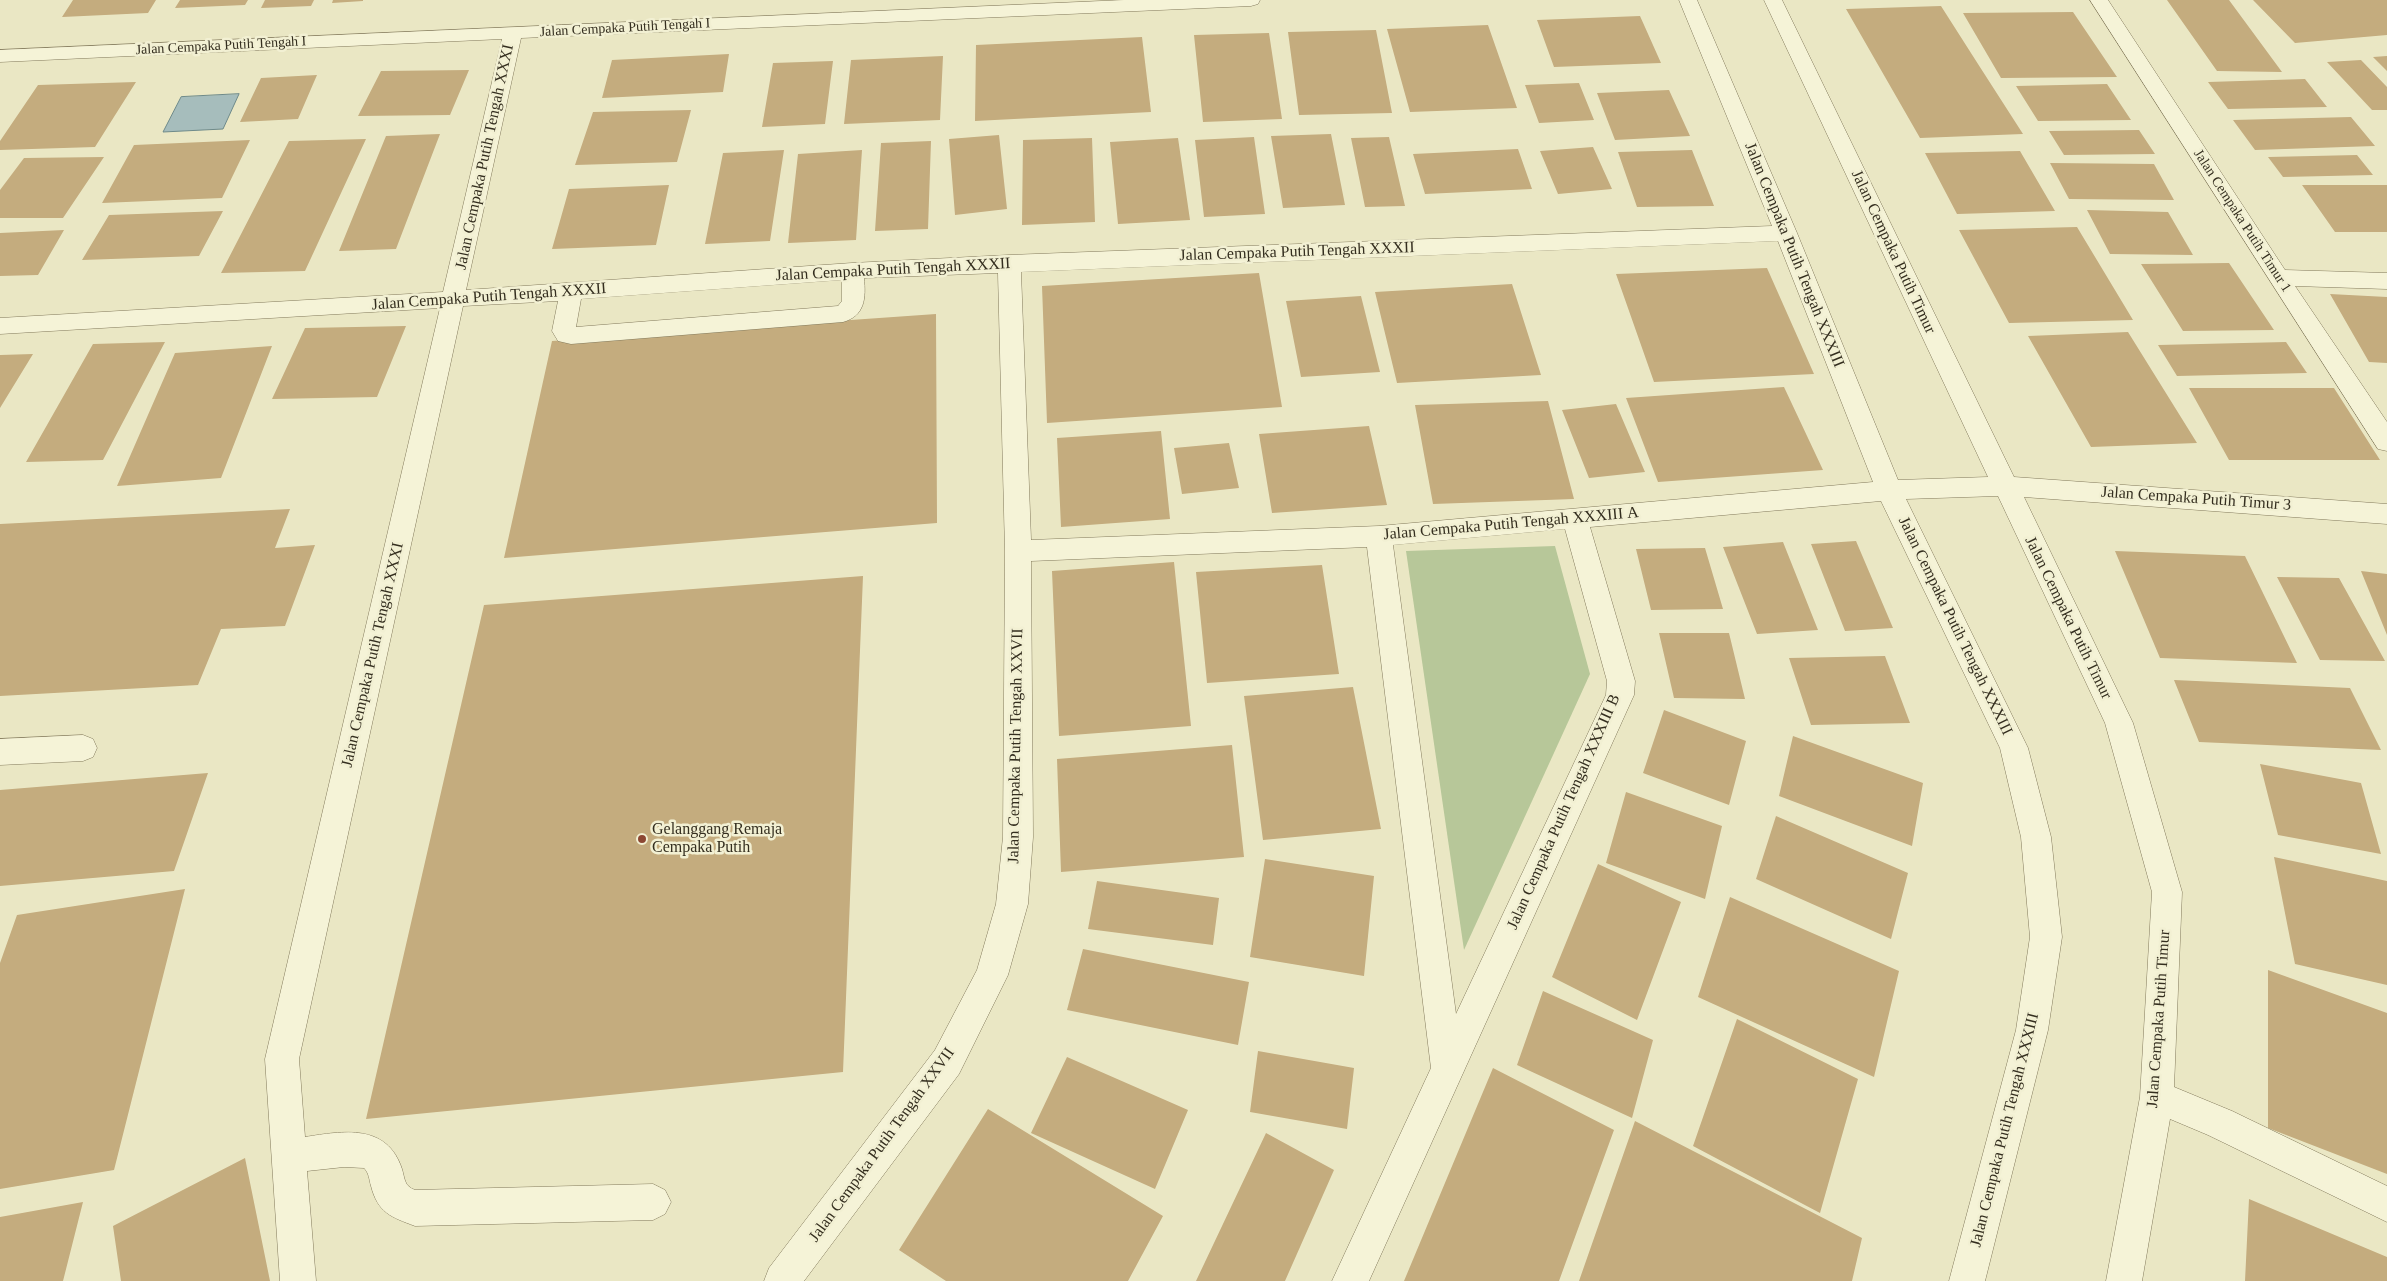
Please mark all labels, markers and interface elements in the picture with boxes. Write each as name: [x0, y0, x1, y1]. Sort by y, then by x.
street label: Jalan Cempaka Putih Tengah I: [539, 15, 711, 41]
street label: Jalan Cempaka Putih Tengah I: [135, 33, 307, 59]
street label: Jalan Cempaka Putih Tengah XXXI: [452, 43, 518, 271]
street label: Jalan Cempaka Putih Tengah XXXIII: [1740, 140, 1848, 370]
street label: Jalan Cempaka Putih Timur 1: [2190, 147, 2294, 295]
street label: Jalan Cempaka Putih Timur: [1847, 167, 1939, 337]
street label: Jalan Cempaka Putih Tengah XXXII: [1179, 238, 1415, 266]
street label: Jalan Cempaka Putih Tengah XXXII: [775, 254, 1011, 286]
street label: Jalan Cempaka Putih Tengah XXXII: [371, 279, 607, 315]
street label: Jalan Cempaka Putih Timur 3: [2100, 483, 2292, 515]
street label: Jalan Cempaka Putih Tengah XXXIII A: [1383, 503, 1639, 545]
street label: Jalan Cempaka Putih Tengah XXXIII: [1894, 514, 2016, 738]
street label: Jalan Cempaka Putih Timur: [2020, 534, 2116, 702]
street label: Jalan Cempaka Putih Tengah XXXI: [338, 541, 408, 769]
street label: Jalan Cempaka Putih Tengah XXVII: [1004, 628, 1028, 864]
street label: Jalan Cempaka Putih Tengah XXXIII B: [1503, 691, 1625, 933]
place label: Gelanggang Remaja Cempaka Putih: [652, 820, 782, 858]
marker: Gelanggang Remaja Cempaka Putih: [636, 833, 648, 845]
street label: Jalan Cempaka Putih Timur: [2143, 929, 2175, 1109]
street label: Jalan Cempaka Putih Tengah XXXIII: [1967, 1011, 2043, 1249]
street label: Jalan Cempaka Putih Tengah XXVII: [805, 1044, 959, 1246]

